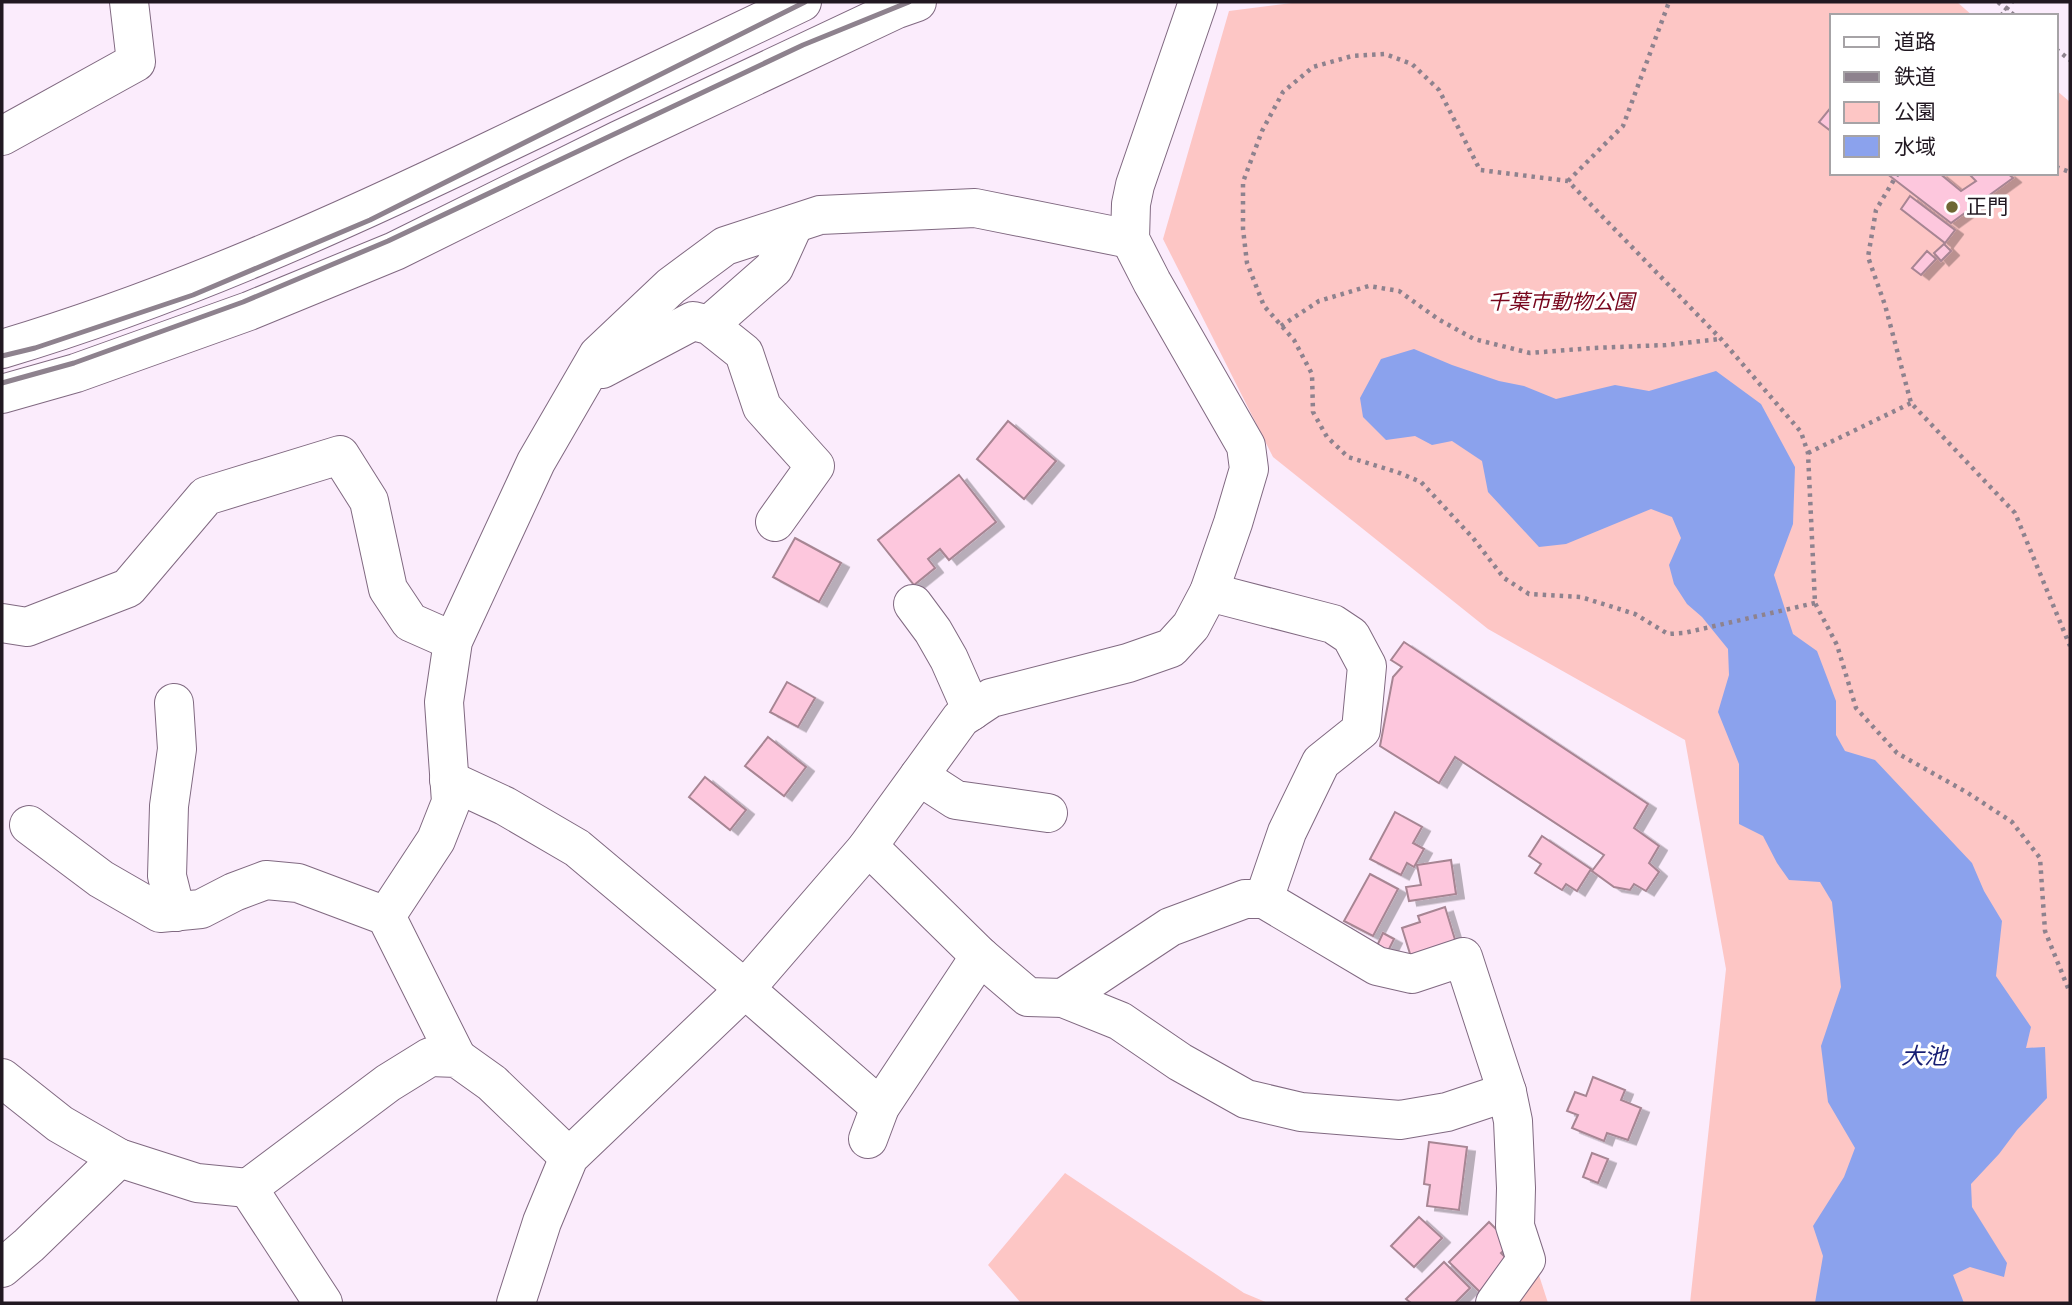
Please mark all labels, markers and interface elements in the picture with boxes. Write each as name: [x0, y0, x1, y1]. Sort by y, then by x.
legend: [1830, 14, 2058, 175]
text: 道路: [1894, 29, 1936, 55]
text: 鉄道: [1894, 64, 1936, 90]
text: 公園: [1894, 99, 1936, 125]
text: 水域: [1894, 134, 1936, 160]
place label: 正門: [1966, 194, 2008, 220]
marker: 正門: [1944, 199, 1960, 215]
park label: 千葉市動物公園: [1488, 289, 1637, 315]
water label: 大池: [1901, 1042, 1949, 1070]

